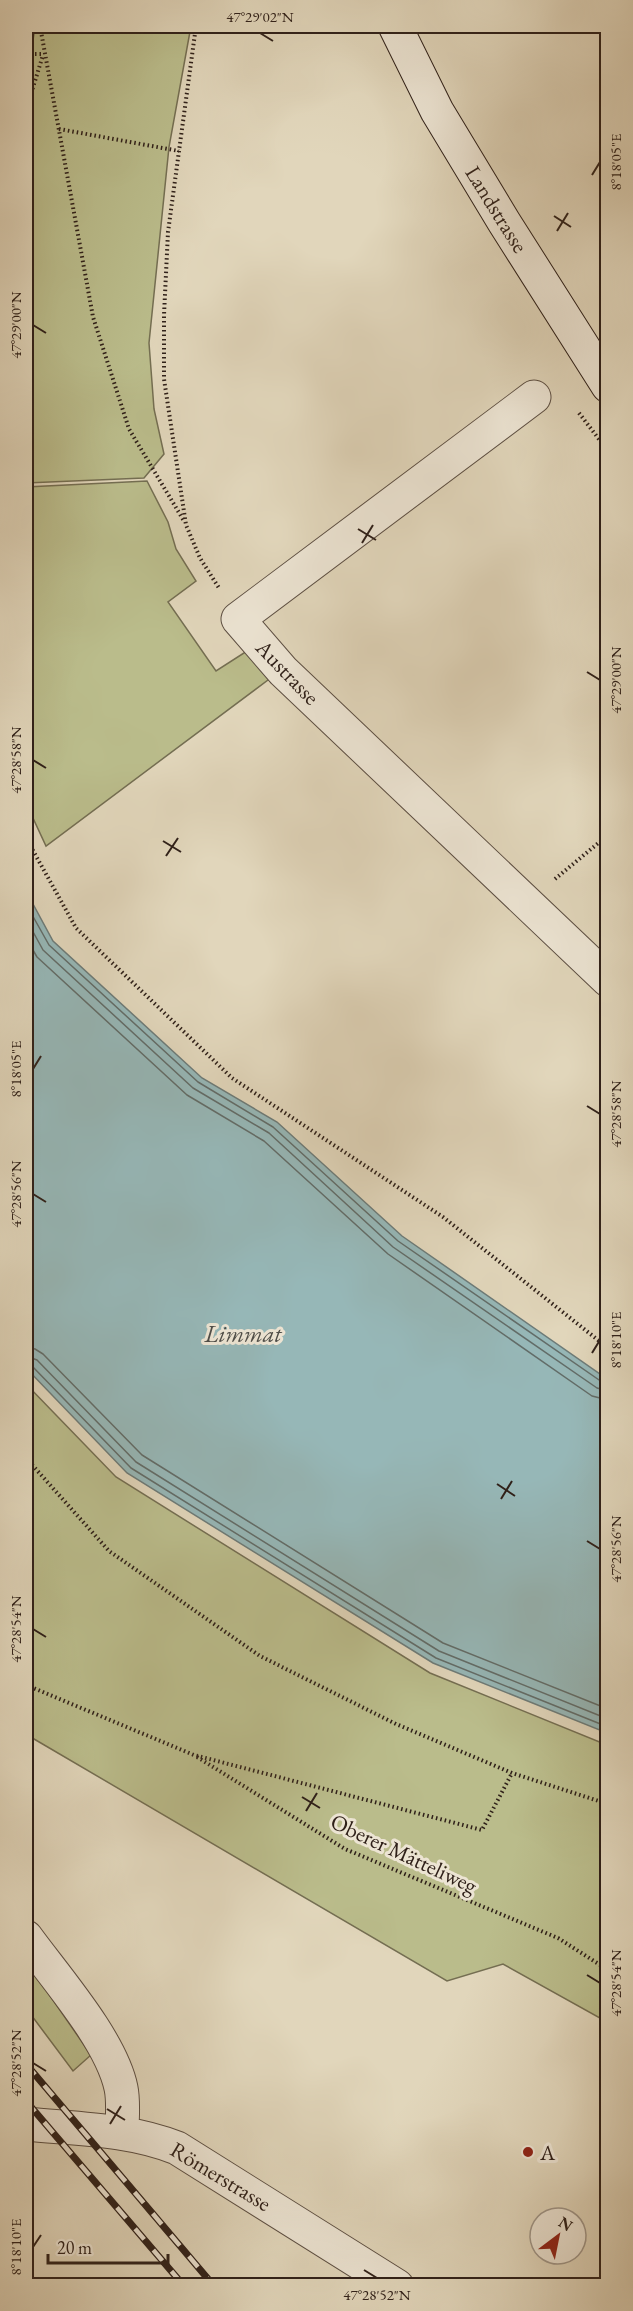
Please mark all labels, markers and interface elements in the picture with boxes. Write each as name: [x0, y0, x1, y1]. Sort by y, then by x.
text: 47°29'02"N: [226, 7, 294, 26]
text: 8°18'05"E: [606, 133, 625, 190]
street label: Landstrasse: [458, 160, 535, 259]
text: 47°29'00"N: [6, 291, 25, 359]
street label: Austrasse: [249, 633, 326, 711]
text: 47°29'00"N: [606, 646, 625, 714]
text: 47°28'58"N: [6, 726, 25, 794]
text: 8°18'05"E: [6, 1040, 25, 1097]
text: 47°28'58"N: [606, 1080, 625, 1148]
text: 47°28'56"N: [6, 1160, 25, 1228]
text: 8°18'10"E: [606, 1311, 625, 1368]
water label: Limmat: [204, 1318, 282, 1349]
text: 47°28'56"N: [606, 1515, 625, 1583]
text: 47°28'54"N: [6, 1595, 25, 1663]
street label: Oberer Mätteliweg: [326, 1807, 482, 1900]
text: 47°28'54"N: [606, 1949, 625, 2017]
text: 47°28'52"N: [6, 2029, 25, 2097]
street label: Römerstrasse: [165, 2135, 277, 2218]
place label: A: [539, 2138, 556, 2167]
marker: A: [521, 2145, 535, 2159]
north arrow: [528, 2206, 588, 2266]
text: N: [555, 2211, 577, 2236]
text: 8°18'10"E: [6, 2218, 25, 2275]
scale bar: [48, 2227, 168, 2265]
text: 20 m: [57, 2236, 92, 2259]
text: 47°28'52"N: [343, 2285, 411, 2304]

